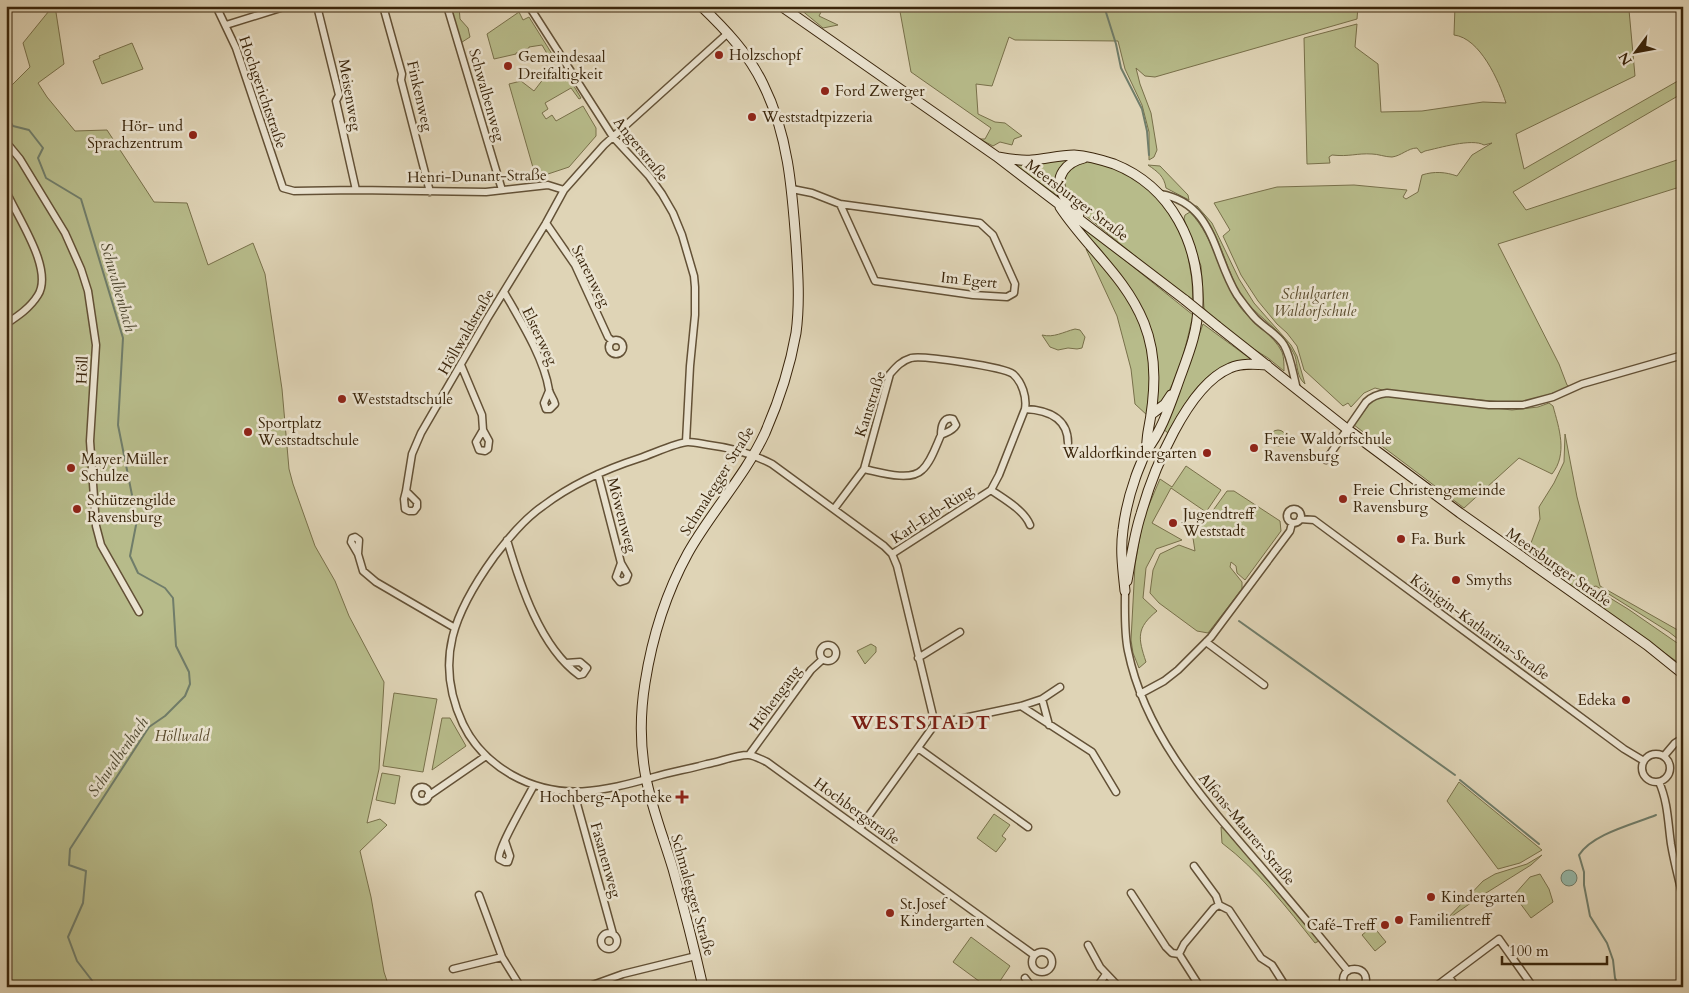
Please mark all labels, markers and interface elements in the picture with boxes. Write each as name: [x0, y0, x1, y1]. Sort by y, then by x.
north arrow: [1612, 28, 1662, 78]
street label: Hochgerichtstraße: [234, 33, 292, 151]
place label: Holzschopf: [729, 45, 803, 65]
street label: Schwalbenweg: [464, 46, 510, 144]
place label: Gemeindesaal Dreifaltigkeit: [518, 47, 606, 84]
text: N: [1614, 48, 1637, 69]
marker: Holzschopf: [713, 49, 725, 61]
street label: Meisenweg: [334, 57, 366, 133]
street label: Finkenweg: [402, 59, 438, 134]
marker: Gemeindesaal Dreifaltigkeit: [502, 60, 514, 72]
place label: Ford Zwerger: [835, 81, 925, 101]
marker: Ford Zwerger: [819, 85, 831, 97]
place label: Weststadtpizzeria: [761, 107, 873, 127]
marker: Weststadtpizzeria: [746, 111, 758, 123]
street label: Angerstraße: [609, 113, 673, 185]
place label: Hör- und Sprachzentrum: [87, 116, 183, 153]
marker: Hör- und Sprachzentrum: [187, 129, 199, 141]
street label: Meersburger Straße: [1021, 154, 1133, 246]
street label: Henri-Dunant-Straße: [407, 165, 547, 187]
water label: Schwalbenbach: [95, 240, 141, 335]
street label: Starenweg: [567, 242, 615, 311]
street label: Im Egert: [940, 267, 998, 293]
park label: Schulgarten Waldorfschule: [1274, 284, 1356, 321]
street label: Höllwaldstraße: [433, 285, 499, 379]
street label: Elsterweg: [517, 304, 563, 369]
street label: Höll: [71, 355, 93, 385]
street label: Kantstraße: [850, 368, 890, 440]
place label: Weststadtschule: [351, 389, 453, 409]
marker: Weststadtschule: [336, 393, 348, 405]
place label: Sportplatz Weststadtschule: [257, 413, 359, 450]
street label: Schmalegger Straße: [675, 422, 759, 540]
marker: Sportplatz Weststadtschule: [242, 426, 254, 438]
place label: Freie Waldorfschule Ravensburg: [1264, 429, 1392, 466]
marker: Freie Waldorfschule Ravensburg: [1248, 442, 1260, 454]
place label: Waldorfkindergarten: [1062, 443, 1197, 463]
marker: Waldorfkindergarten: [1201, 447, 1213, 459]
place label: Mayer Müller Schulze: [81, 449, 169, 486]
marker: Mayer Müller Schulze: [65, 462, 77, 474]
street label: Möwenweg: [602, 475, 642, 555]
street label: Karl-Erb-Ring: [887, 480, 978, 548]
place label: Freie Christengemeinde Ravensburg: [1353, 480, 1506, 517]
place label: Schützengilde Ravensburg: [87, 490, 176, 527]
marker: Freie Christengemeinde Ravensburg: [1337, 493, 1349, 505]
marker: Schützengilde Ravensburg: [71, 503, 83, 515]
place label: Jugendtreff Weststadt: [1181, 504, 1257, 541]
marker: Jugendtreff Weststadt: [1167, 517, 1179, 529]
street label: Meersburger Straße: [1502, 523, 1616, 611]
place label: Fa. Burk: [1411, 529, 1466, 549]
marker: Fa. Burk: [1395, 533, 1407, 545]
street label: Königin-Katharina-Straße: [1406, 569, 1554, 685]
place label: Smyths: [1466, 570, 1512, 590]
marker: Smyths: [1450, 574, 1462, 586]
street label: Höhengang: [745, 661, 806, 735]
place label: Edeka: [1577, 690, 1617, 710]
marker: Edeka: [1620, 694, 1632, 706]
district label: WESTSTADT: [850, 709, 991, 736]
water label: Schwalbenbach: [82, 713, 154, 801]
park label: Höllwald: [155, 726, 210, 746]
street label: Alfons-Maurer-Straße: [1194, 769, 1300, 889]
street label: Hochbergstraße: [810, 773, 904, 849]
place label: Hochberg-Apotheke: [539, 787, 672, 807]
marker: Hochberg-Apotheke: [676, 791, 688, 803]
street label: Fasanenweg: [586, 820, 626, 901]
street label: Schmalegger Straße: [666, 832, 720, 958]
place label: Kindergarten: [1441, 887, 1526, 907]
marker: Kindergarten: [1425, 891, 1437, 903]
place label: St.Josef Kindergarten: [900, 894, 985, 931]
marker: St.Josef Kindergarten: [884, 907, 896, 919]
place label: Familientreff: [1409, 910, 1493, 930]
marker: Familientreff: [1393, 914, 1405, 926]
place label: Café-Treff: [1307, 915, 1378, 935]
marker: Café-Treff: [1379, 919, 1391, 931]
scale bar: [1502, 933, 1606, 965]
text: 100 m: [1509, 941, 1549, 961]

